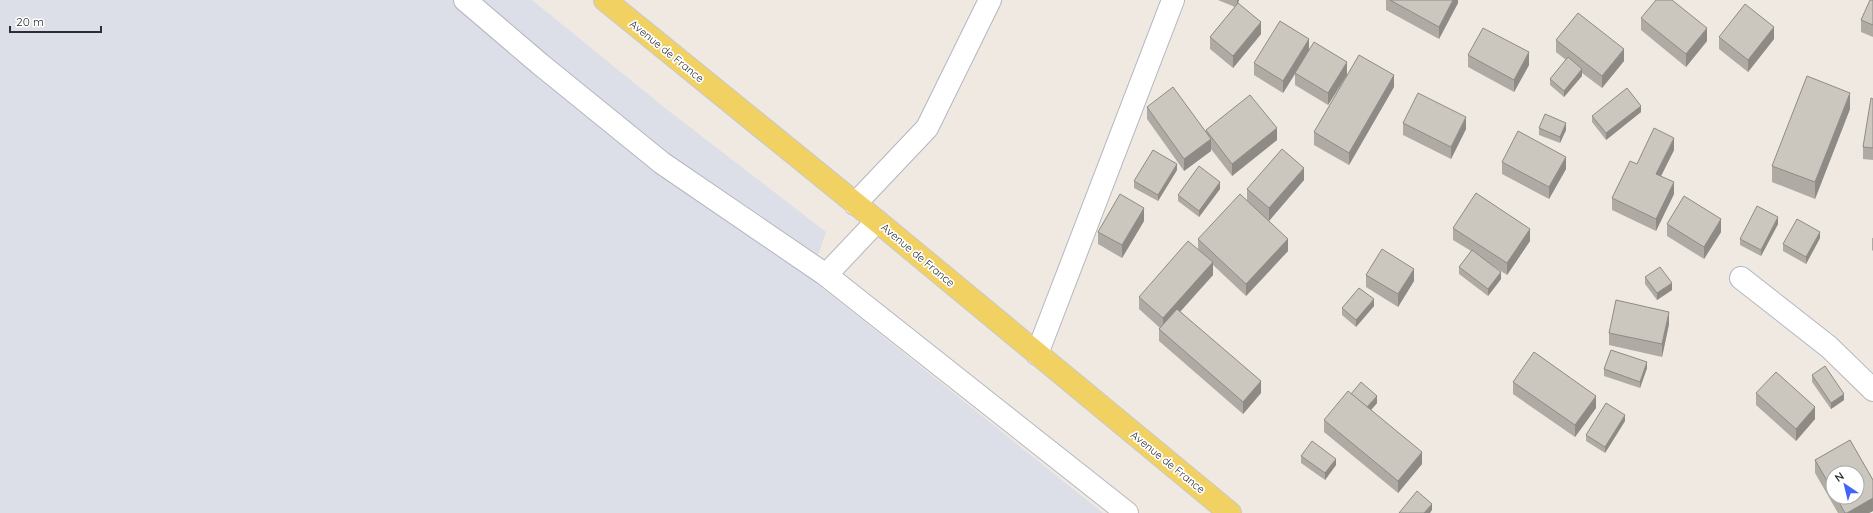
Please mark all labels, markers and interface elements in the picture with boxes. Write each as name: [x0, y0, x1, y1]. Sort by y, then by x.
scale bar: [10, 8, 101, 34]
text: 20 m: [16, 14, 44, 29]
street label: Avenue de France: [627, 17, 707, 85]
street label: Avenue de France: [878, 220, 958, 290]
street label: Avenue de France: [1128, 428, 1208, 496]
north arrow: [1825, 465, 1865, 505]
text: N: [1832, 469, 1847, 485]

